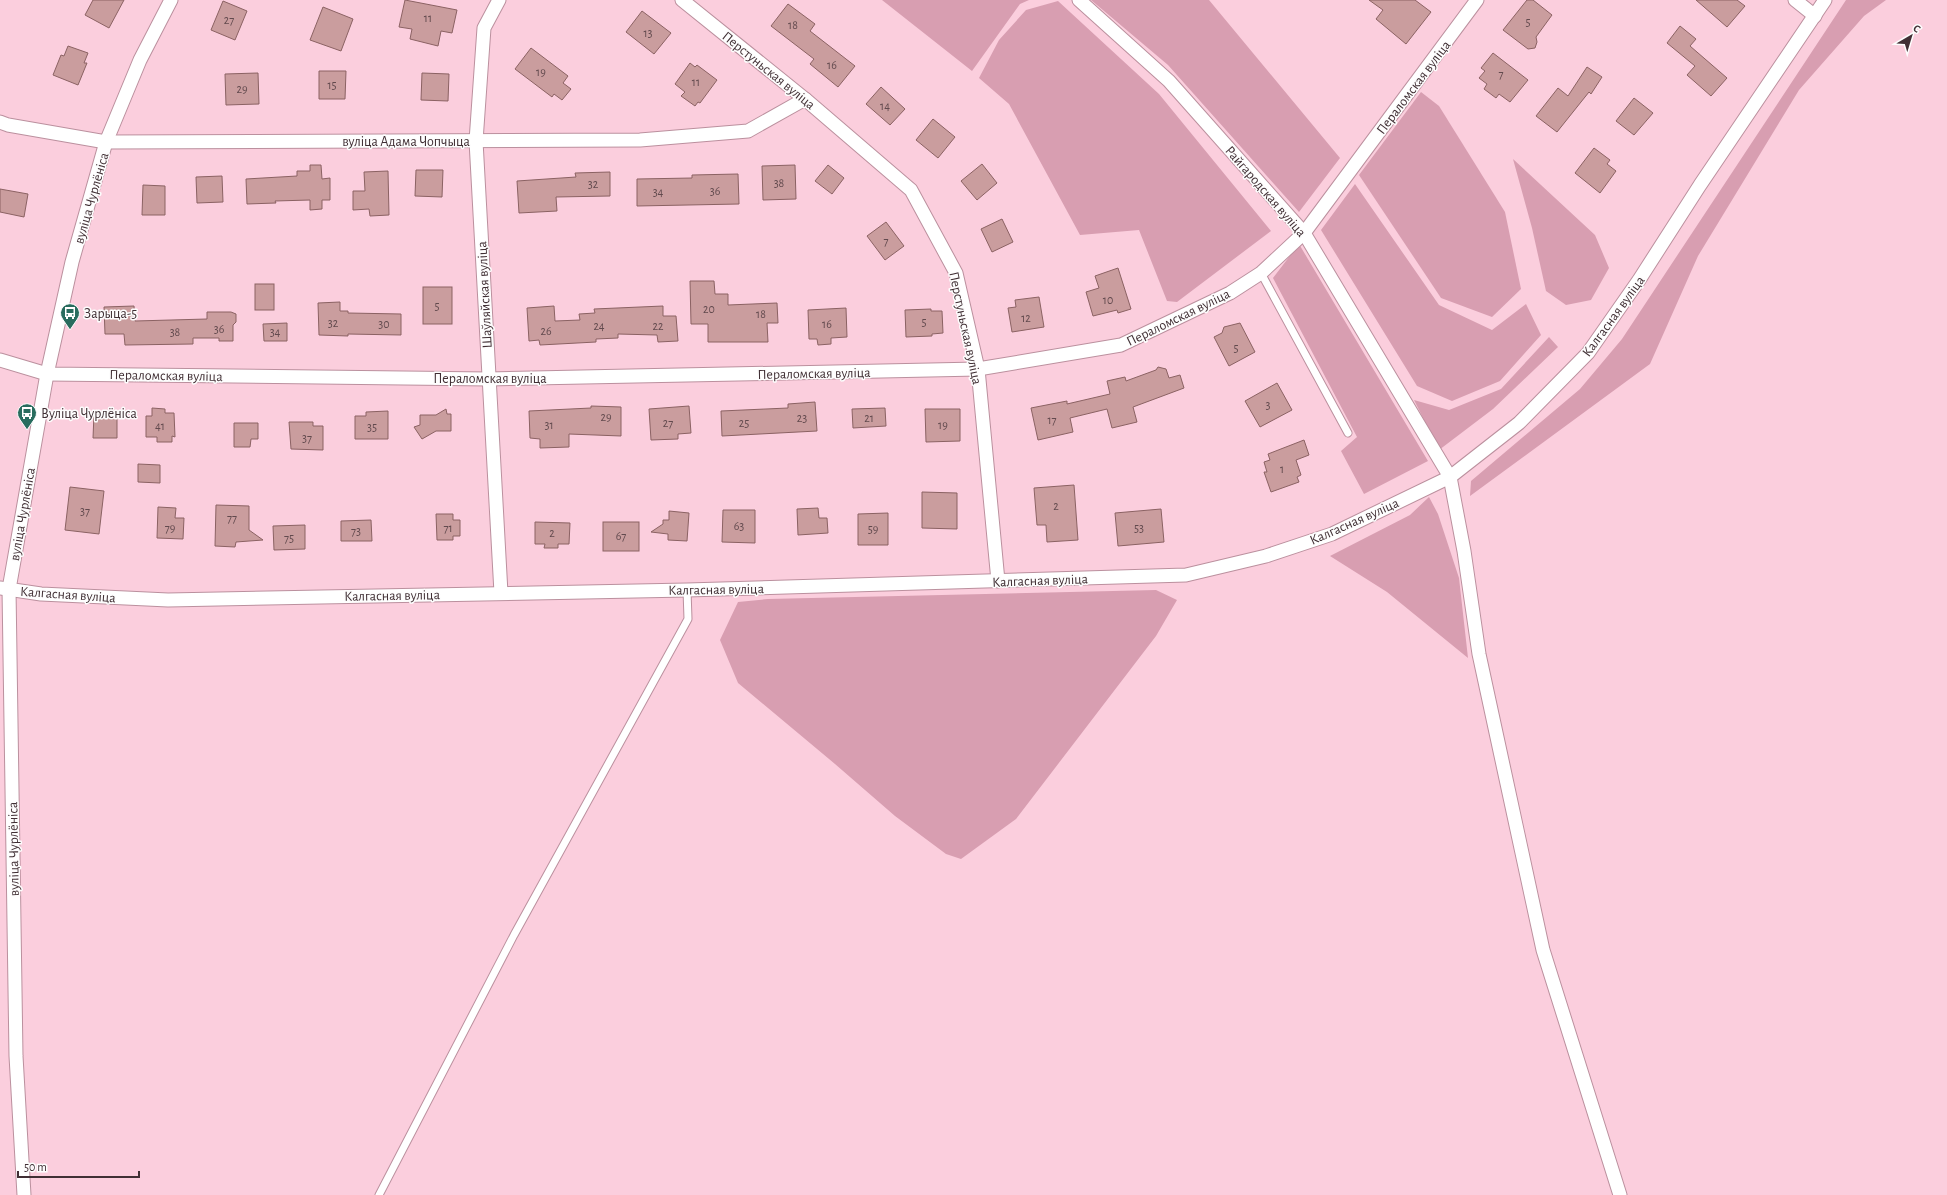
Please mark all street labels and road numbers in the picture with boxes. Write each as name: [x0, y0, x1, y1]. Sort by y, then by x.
street label: Перстуньская вуліца: [719, 29, 818, 113]
street label: Пераломская вуліца: [1374, 38, 1454, 137]
street label: вуліца Адама Чопчыца: [342, 135, 470, 149]
street label: Райгародская вуліца: [1222, 144, 1309, 240]
street label: вуліца Чурлёніса: [72, 150, 112, 246]
street label: Шаўляйская вуліца: [475, 240, 495, 349]
street label: Перстуньская вуліца: [946, 270, 984, 387]
street label: Калгасная вуліца: [1580, 273, 1648, 360]
street label: Пераломская вуліца: [1124, 287, 1233, 349]
street label: Пераломская вуліца: [757, 366, 871, 382]
street label: Пераломская вуліца: [109, 368, 223, 384]
street label: Пераломская вуліца: [433, 372, 547, 386]
street label: вуліца Чурлёніса: [8, 466, 38, 562]
street label: Калгасная вуліца: [1308, 496, 1402, 548]
street label: Калгасная вуліца: [992, 572, 1089, 590]
street label: Калгасная вуліца: [668, 582, 765, 598]
street label: Калгасная вуліца: [20, 585, 117, 605]
street label: Калгасная вуліца: [344, 588, 441, 604]
street label: вуліца Чурлёніса: [6, 801, 22, 896]

